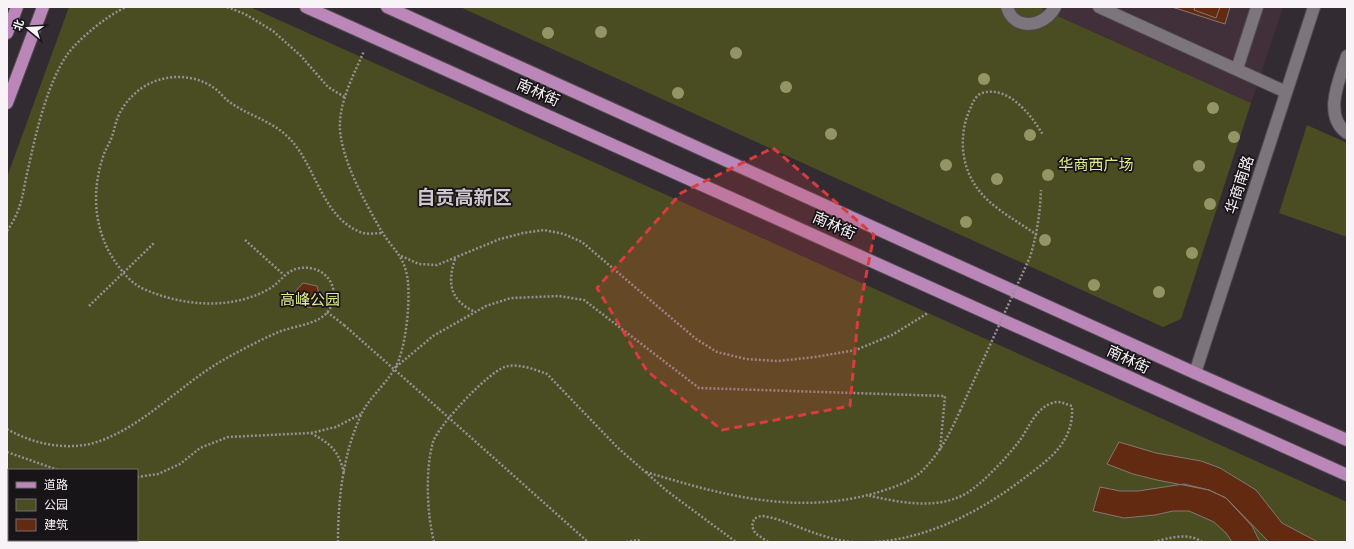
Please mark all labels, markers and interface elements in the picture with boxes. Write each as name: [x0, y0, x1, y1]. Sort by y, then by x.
north arrow: [8, 8, 48, 48]
text: 北: [12, 18, 26, 32]
street label: 南林街: [514, 76, 562, 109]
street label: 华商南路: [1222, 154, 1256, 216]
park label: 华商西广场: [1058, 156, 1134, 173]
district label: 自贡高新区: [416, 187, 512, 208]
street label: 南林街: [810, 209, 858, 242]
park label: 高峰公园: [280, 291, 340, 308]
street label: 南林街: [1104, 343, 1152, 376]
legend: [8, 469, 138, 541]
text: 道路: [44, 478, 68, 491]
text: 公园: [44, 499, 68, 511]
text: 建筑: [44, 518, 68, 531]

